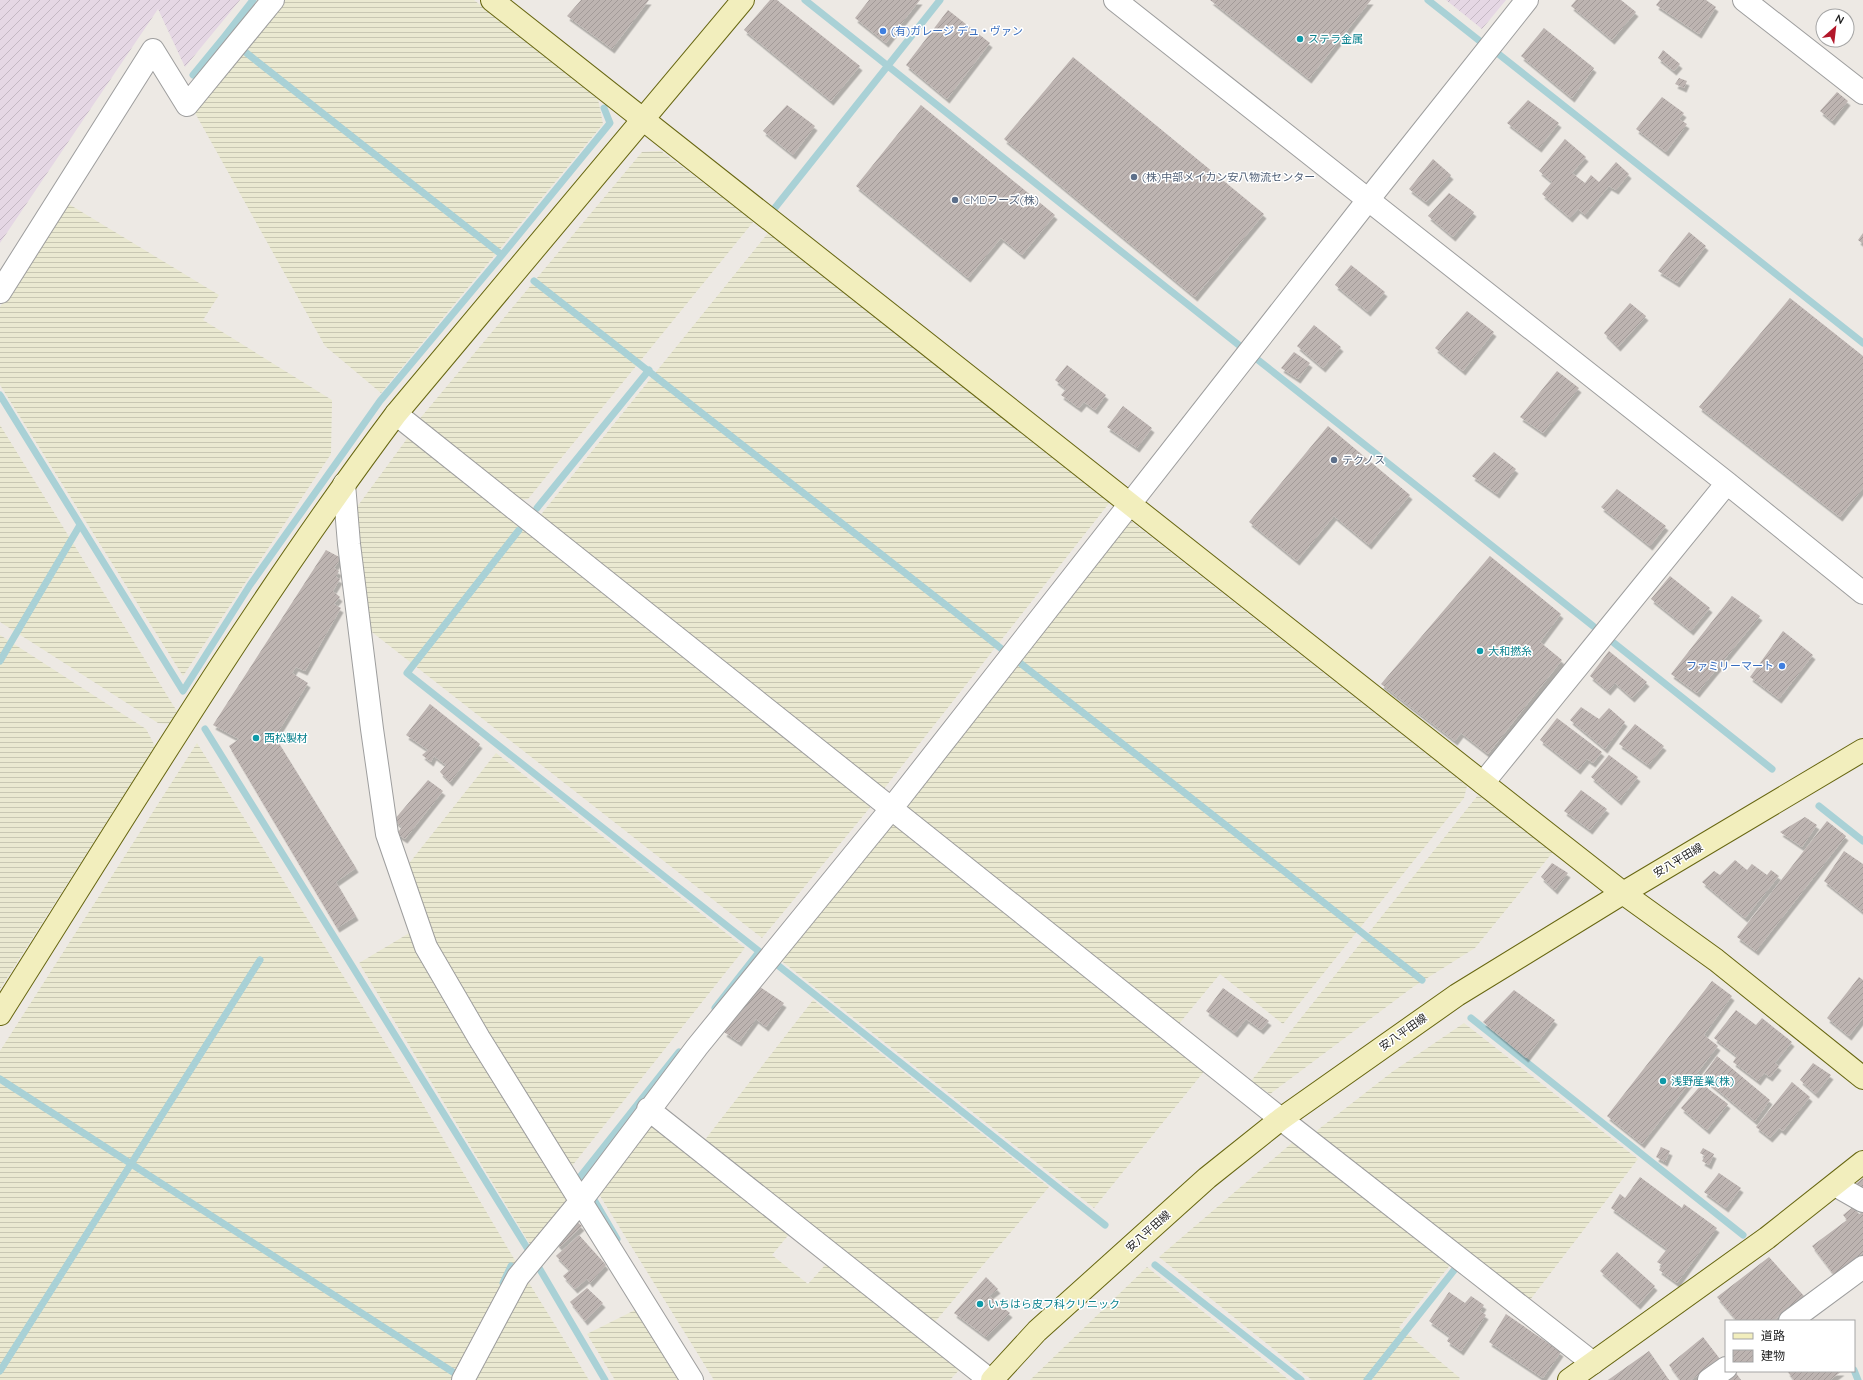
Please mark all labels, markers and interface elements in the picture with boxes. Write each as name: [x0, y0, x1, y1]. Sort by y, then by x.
north arrow: [1815, 8, 1855, 48]
text: N: [1833, 11, 1847, 27]
place label: (有)ガレージ デュ・ヴァン: [891, 24, 1023, 38]
marker: (有)ガレージ デュ・ヴァン: [878, 26, 888, 36]
place label: ステラ金属: [1308, 32, 1363, 46]
marker: ステラ金属: [1295, 34, 1305, 44]
place label: (株)中部メイカン安八物流センター: [1142, 170, 1315, 184]
marker: (株)中部メイカン安八物流センター: [1129, 172, 1139, 182]
place label: CMDフーズ(株): [963, 193, 1039, 207]
marker: CMDフーズ(株): [950, 195, 960, 205]
place label: テクノス: [1342, 453, 1385, 467]
marker: テクノス: [1329, 455, 1339, 465]
place label: 大和撚糸: [1488, 644, 1532, 658]
marker: 大和撚糸: [1475, 646, 1485, 656]
place label: ファミリーマート: [1686, 659, 1774, 673]
marker: ファミリーマート: [1777, 661, 1787, 671]
place label: 西松製材: [264, 731, 308, 745]
marker: 西松製材: [251, 733, 261, 743]
street label: 安八平田線: [1651, 840, 1705, 880]
street label: 安八平田線: [1376, 1010, 1430, 1054]
place label: 浅野産業(株): [1671, 1074, 1734, 1088]
marker: 浅野産業(株): [1658, 1076, 1668, 1086]
street label: 安八平田線: [1123, 1207, 1173, 1255]
place label: いちはら皮フ科クリニック: [988, 1297, 1120, 1311]
marker: いちはら皮フ科クリニック: [975, 1299, 985, 1309]
legend: [1725, 1320, 1855, 1372]
text: 道路: [1761, 1328, 1785, 1343]
text: 建物: [1761, 1348, 1785, 1363]

